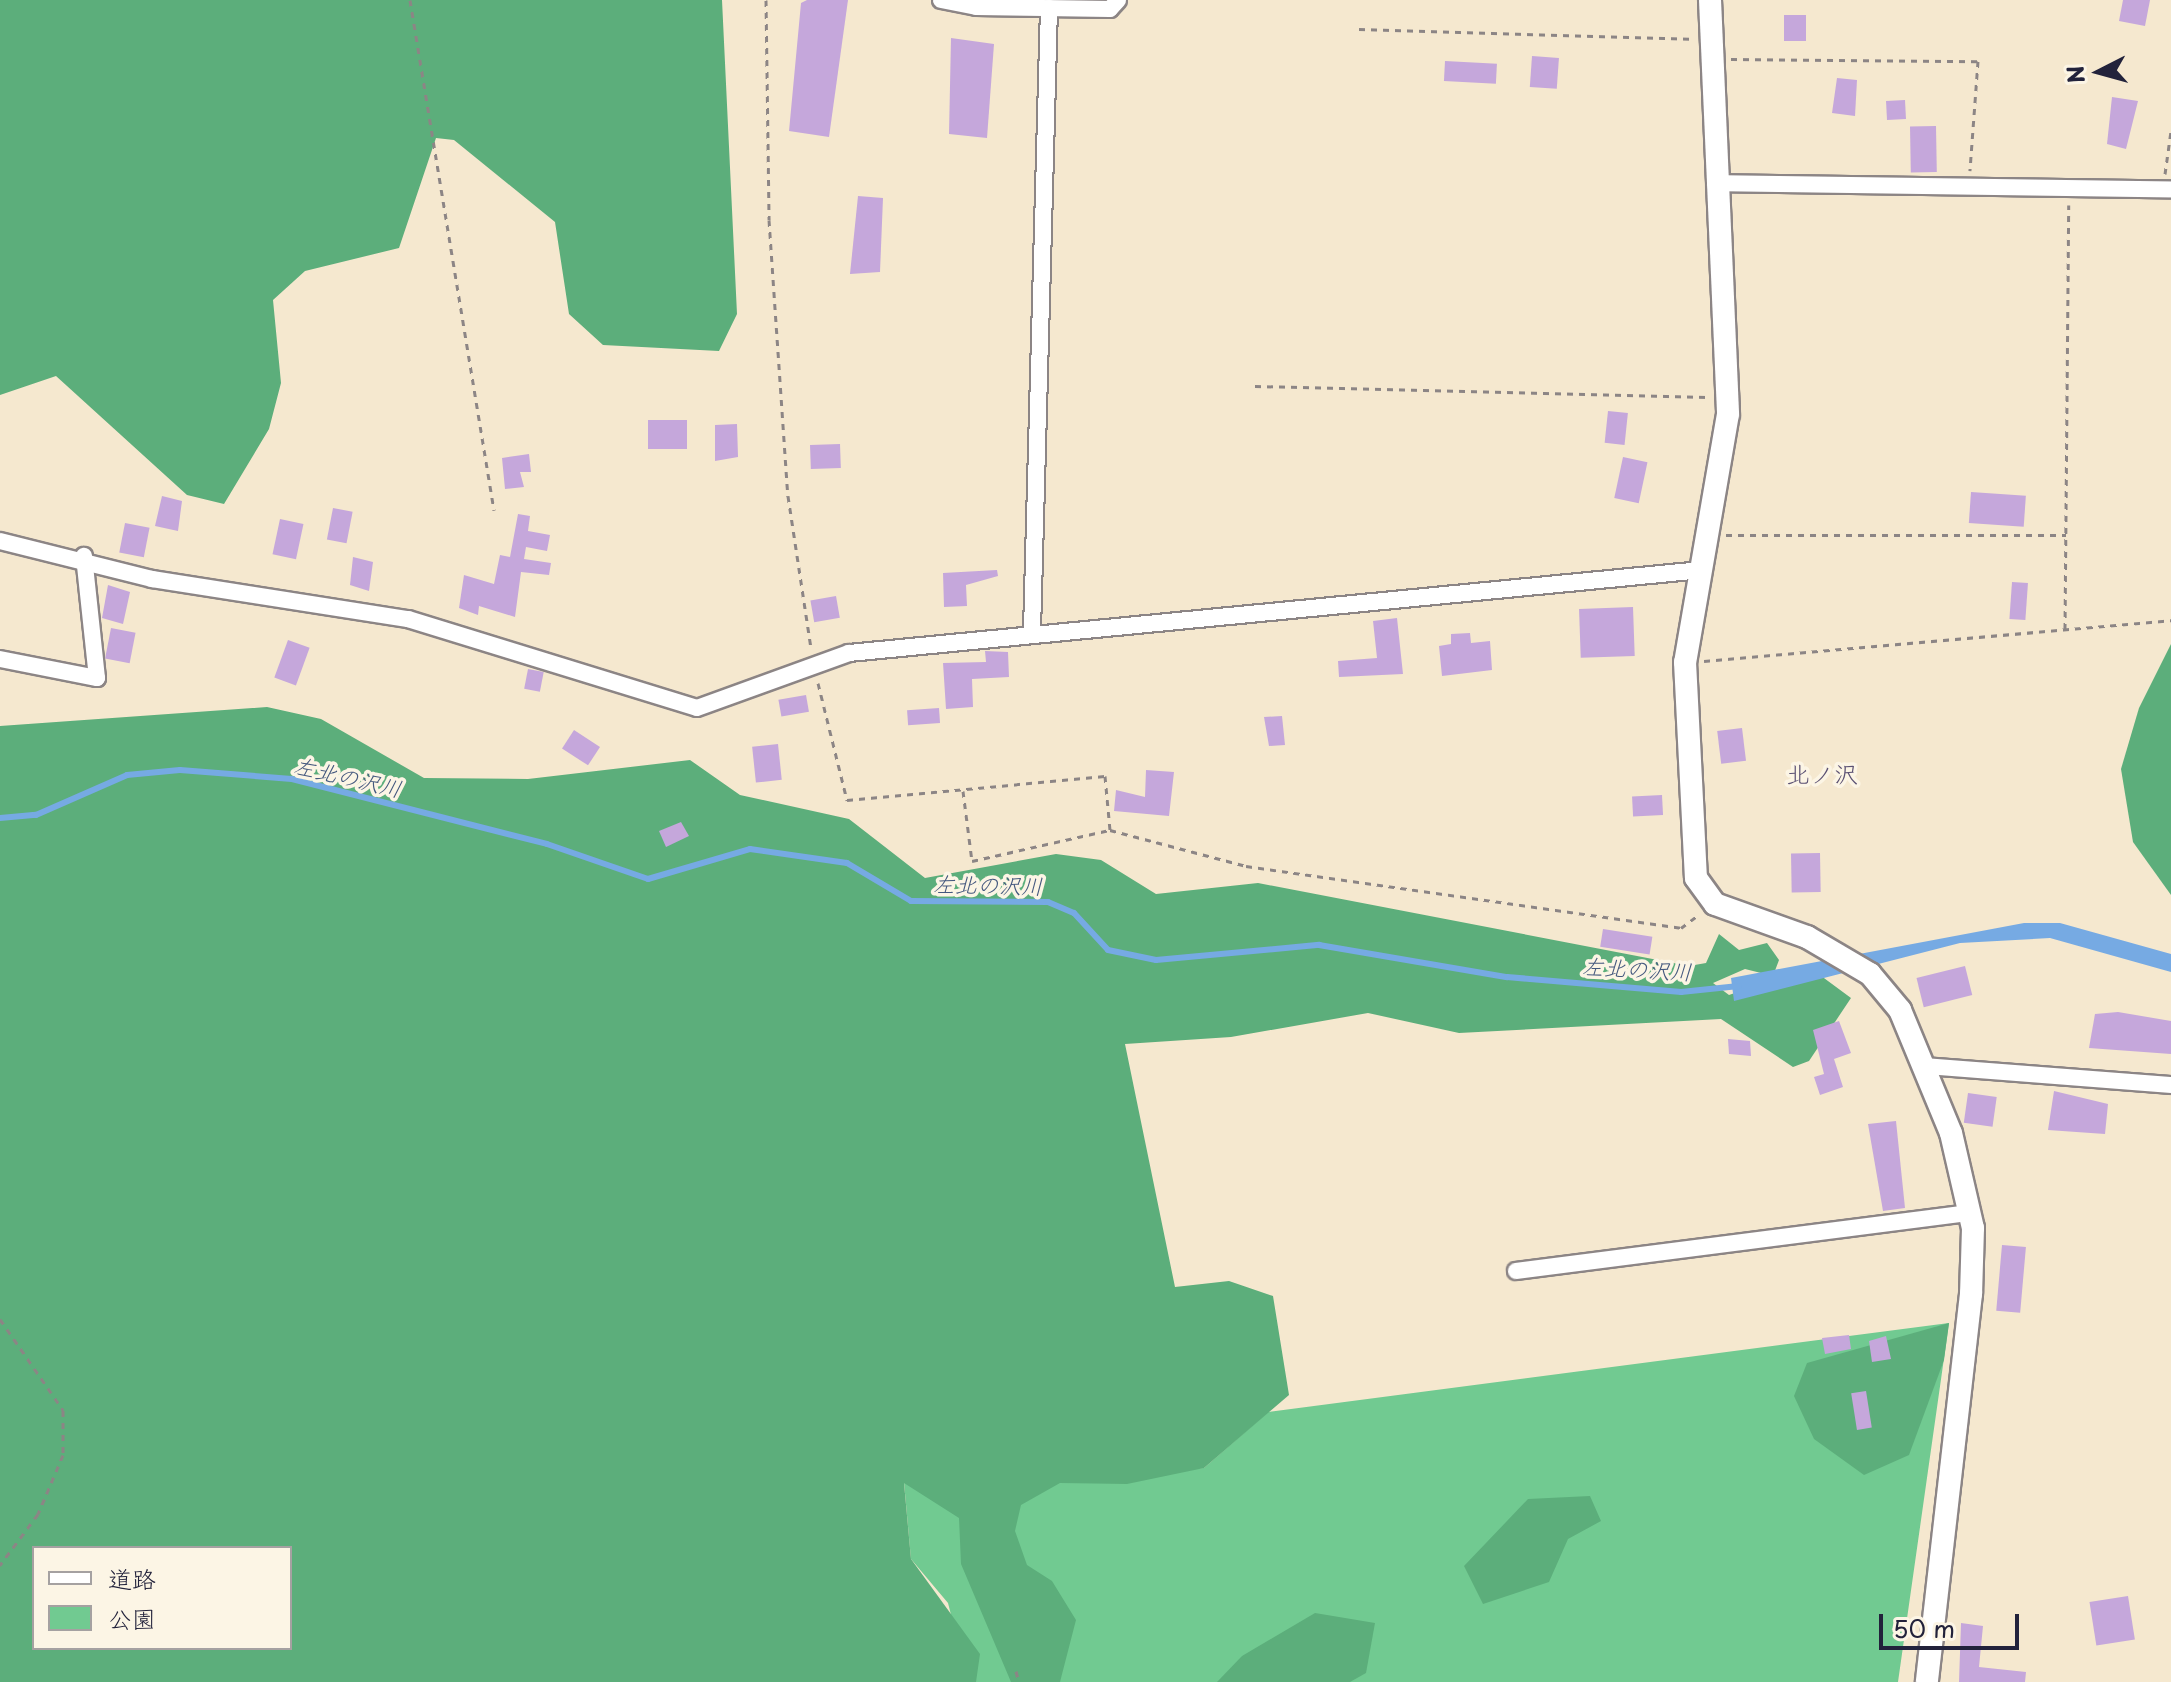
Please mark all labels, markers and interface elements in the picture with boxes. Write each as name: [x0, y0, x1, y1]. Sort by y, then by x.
north arrow: [2059, 32, 2139, 112]
text: N: [2057, 64, 2092, 85]
water label: 左北の沢川: [291, 751, 405, 801]
district label: 北ノ沢: [1786, 760, 1858, 788]
water label: 左北の沢川: [933, 870, 1043, 898]
water label: 左北の沢川: [1581, 952, 1693, 984]
legend: [32, 1546, 292, 1650]
text: 道路: [108, 1560, 156, 1596]
scale bar: [1883, 1598, 2023, 1648]
text: 公園: [108, 1600, 156, 1636]
text: 50 m: [1893, 1610, 1955, 1646]

